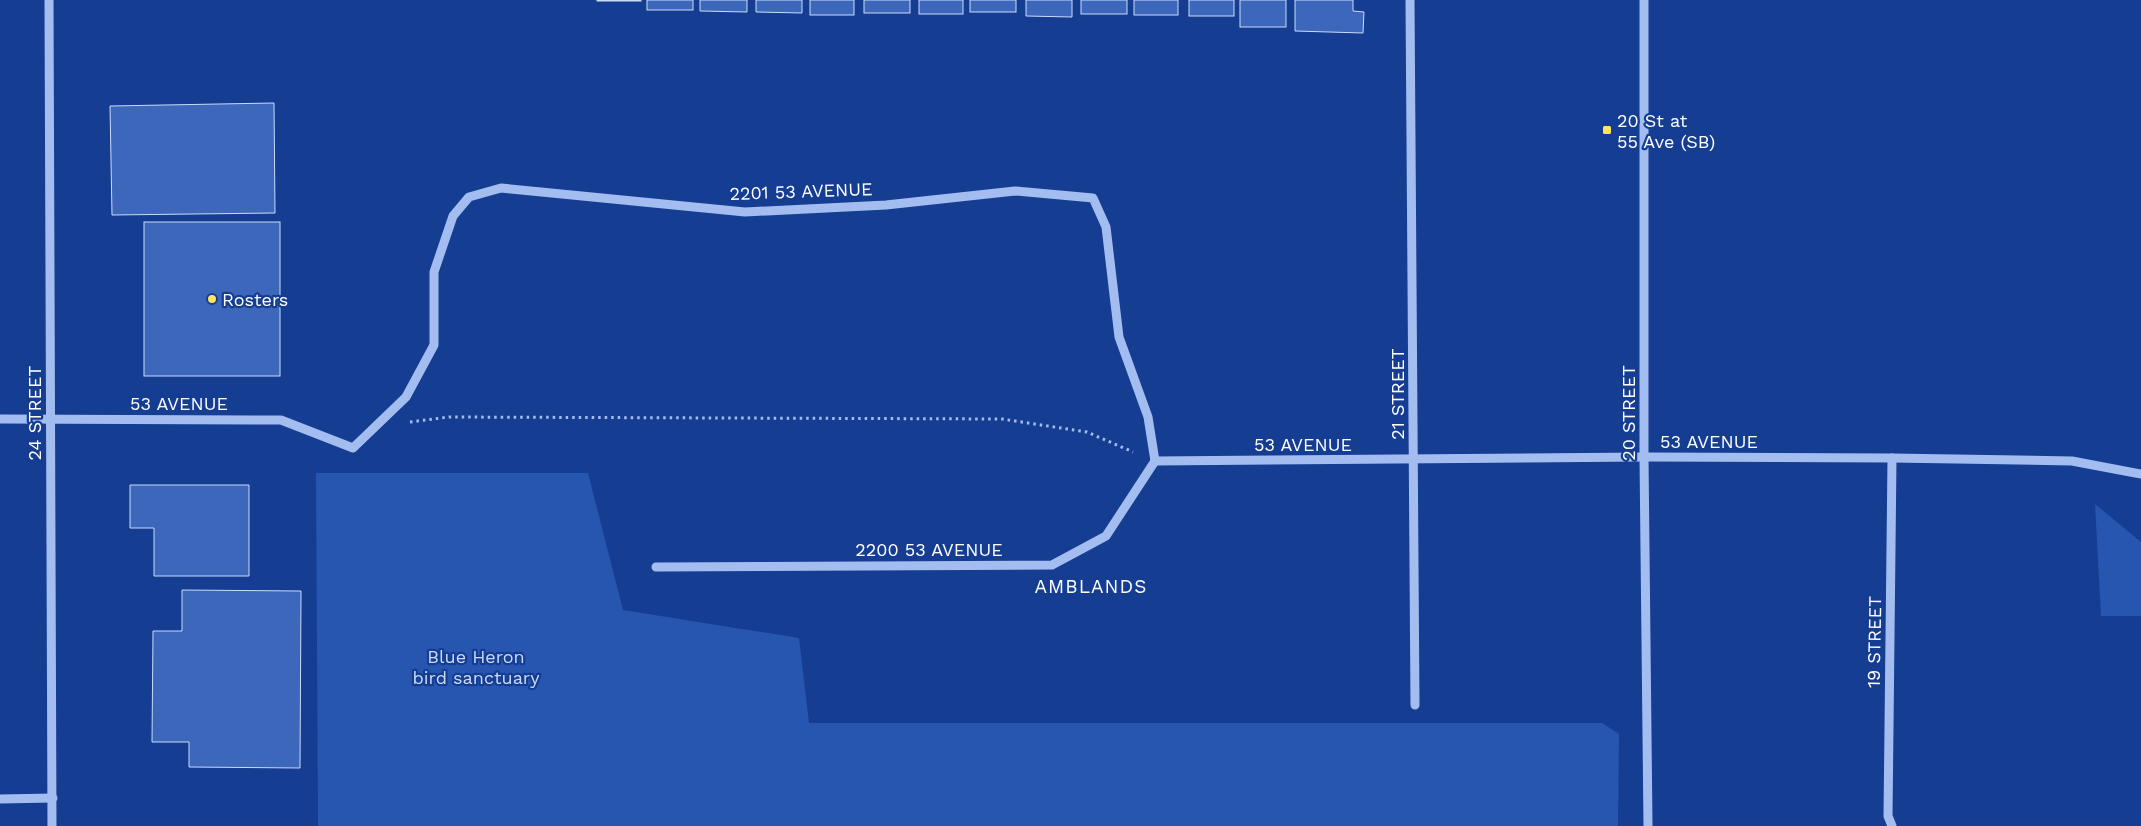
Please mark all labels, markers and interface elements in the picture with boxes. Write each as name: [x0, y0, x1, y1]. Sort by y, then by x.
place label: 20 St at 55 Ave (SB): [1617, 110, 1715, 152]
marker: 20 St at 55 Ave (SB): [1601, 124, 1613, 136]
street label: 2201 53 AVENUE: [729, 178, 873, 204]
place label: Rosters: [222, 289, 288, 310]
marker: Rosters: [206, 293, 218, 305]
street label: 21 STREET: [1387, 348, 1408, 440]
street label: 24 STREET: [24, 365, 45, 460]
street label: 20 STREET: [1618, 365, 1639, 461]
street label: 53 AVENUE: [130, 393, 228, 414]
street label: 53 AVENUE: [1660, 431, 1758, 452]
street label: 53 AVENUE: [1254, 434, 1352, 455]
street label: 2200 53 AVENUE: [855, 539, 1003, 560]
district label: AMBLANDS: [1035, 575, 1147, 598]
street label: 19 STREET: [1863, 596, 1885, 688]
park label: Blue Heron bird sanctuary: [413, 646, 540, 688]

